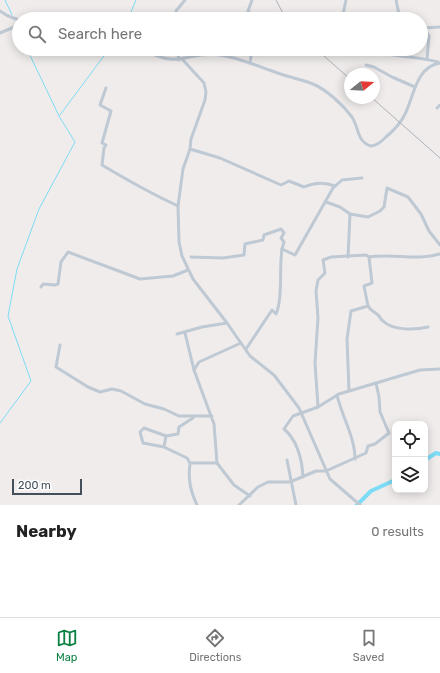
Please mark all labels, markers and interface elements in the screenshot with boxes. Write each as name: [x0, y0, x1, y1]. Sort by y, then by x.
search box: [12, 12, 428, 56]
icon: search: [26, 23, 48, 45]
text: Search here: [58, 25, 142, 43]
north arrow: [344, 68, 380, 104]
map controls: [392, 421, 428, 493]
button: locate: [392, 421, 428, 457]
button: layers: [392, 457, 428, 493]
scale bar: [12, 477, 82, 496]
text: 200 m: [18, 479, 51, 492]
text: Nearby: [16, 521, 77, 541]
text: 0 results: [371, 524, 424, 539]
tab: Map: [56, 627, 78, 664]
tab: Directions: [189, 627, 241, 664]
tab: Saved: [353, 627, 384, 664]

